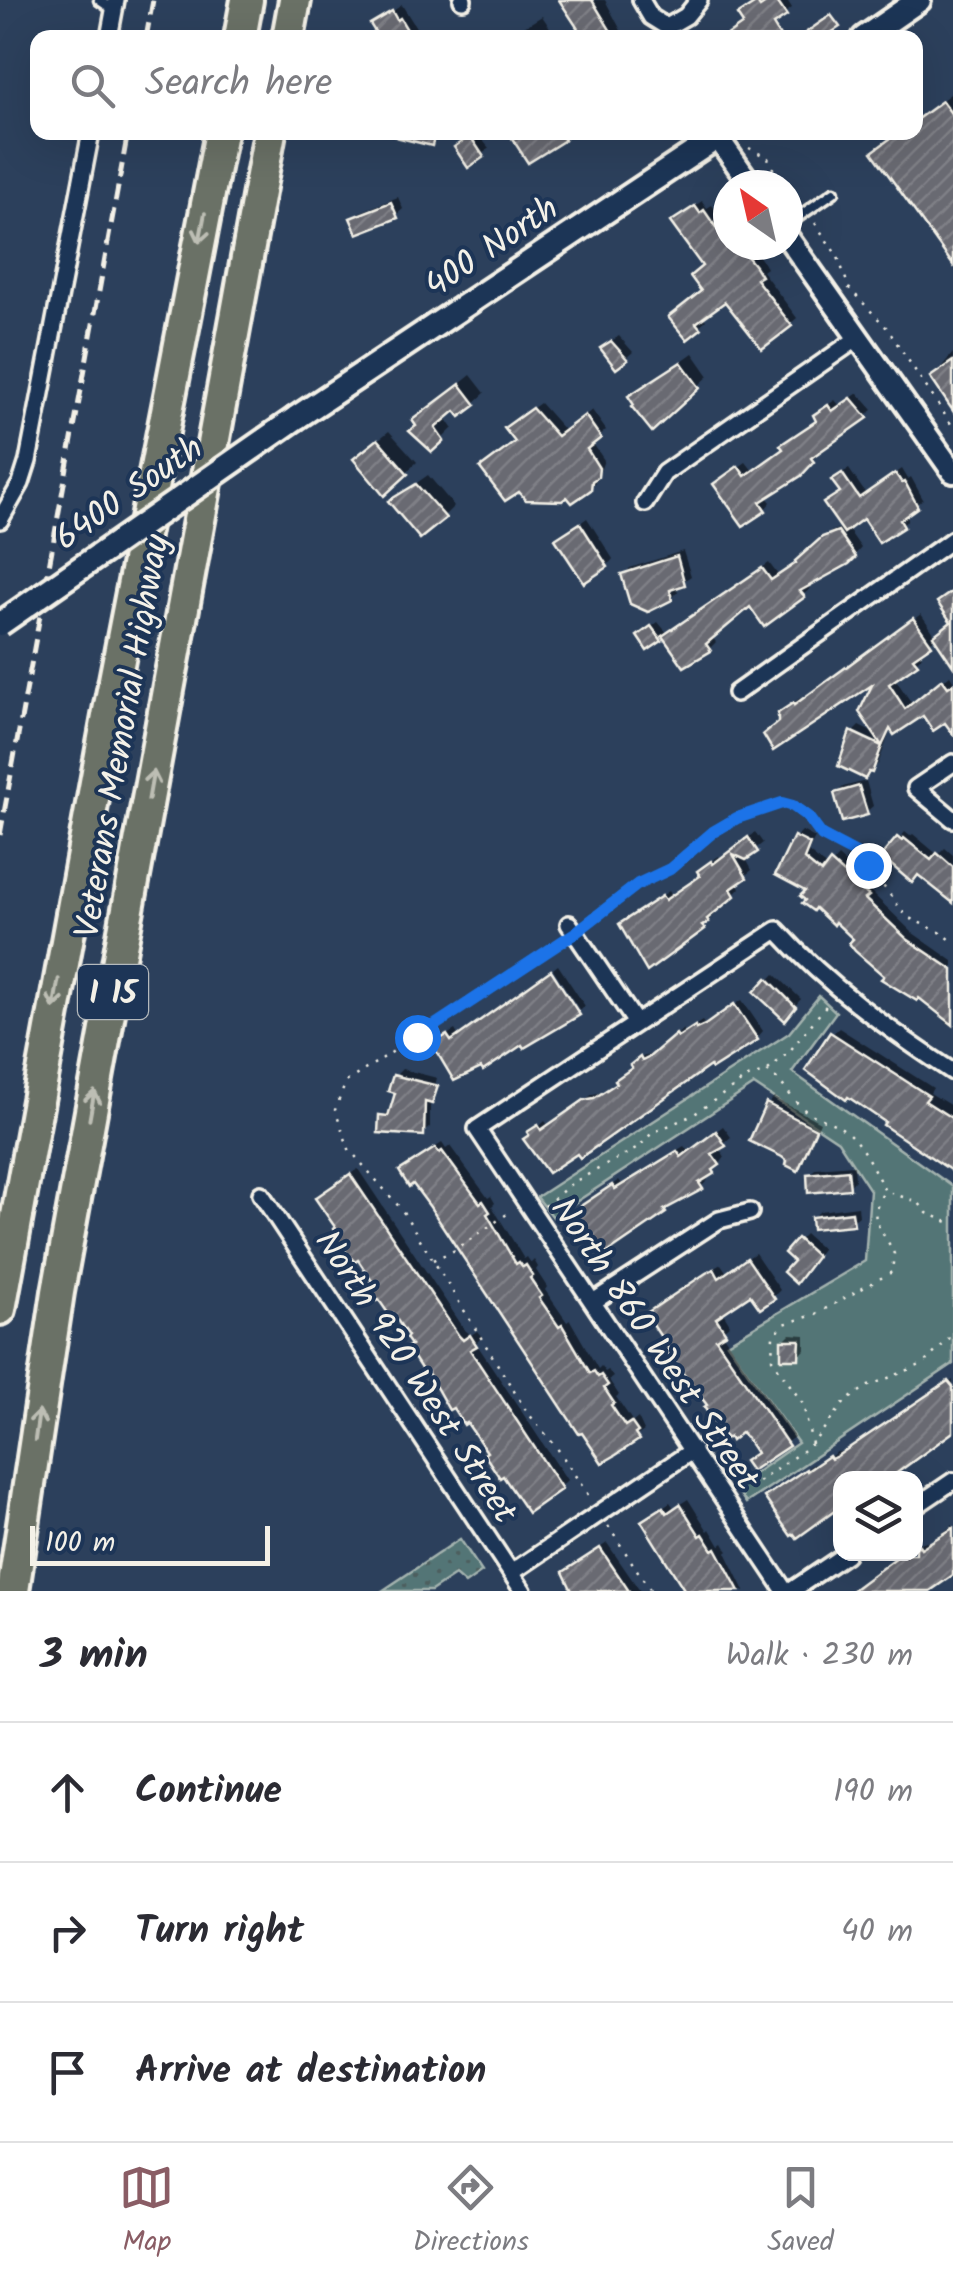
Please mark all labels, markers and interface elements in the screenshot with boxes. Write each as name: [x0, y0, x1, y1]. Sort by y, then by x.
search box: [30, 30, 923, 140]
text: Search here: [145, 55, 332, 115]
icon: search: [65, 58, 120, 113]
north arrow: [713, 170, 803, 260]
street label: 400 North: [414, 183, 571, 314]
one-way arrow: [192, 211, 211, 243]
street label: 6400 South: [43, 422, 216, 567]
street label: Veterans Memorial Highway: [61, 530, 187, 943]
one-way arrow: [142, 770, 161, 802]
route end: [846, 843, 892, 889]
road number: I 15: [78, 965, 148, 1019]
one-way arrow: [46, 978, 65, 1010]
route start: [395, 1015, 441, 1061]
one-way arrow: [83, 1089, 102, 1122]
street label: North 860 West Street: [534, 1186, 773, 1503]
street label: North 920 West Street: [298, 1219, 531, 1536]
one-way arrow: [29, 1410, 47, 1442]
map controls: [833, 1471, 923, 1561]
button: layers: [833, 1471, 923, 1561]
scale bar: [30, 1521, 270, 1566]
text: 100 m: [45, 1521, 115, 1566]
text: 3 min: [40, 1623, 148, 1690]
text: Walk · 230 m: [726, 1631, 913, 1682]
text: Continue: [135, 1762, 282, 1822]
icon: ahead: [40, 1765, 95, 1820]
text: 190 m: [833, 1767, 913, 1818]
text: Turn right: [135, 1902, 304, 1962]
icon: right: [40, 1905, 95, 1960]
text: 40 m: [841, 1907, 913, 1958]
text: Arrive at destination: [135, 2042, 486, 2102]
icon: arrive: [40, 2045, 95, 2100]
tab: Map: [119, 2160, 174, 2265]
tab: Directions: [413, 2160, 529, 2265]
tab: Saved: [767, 2160, 834, 2265]

